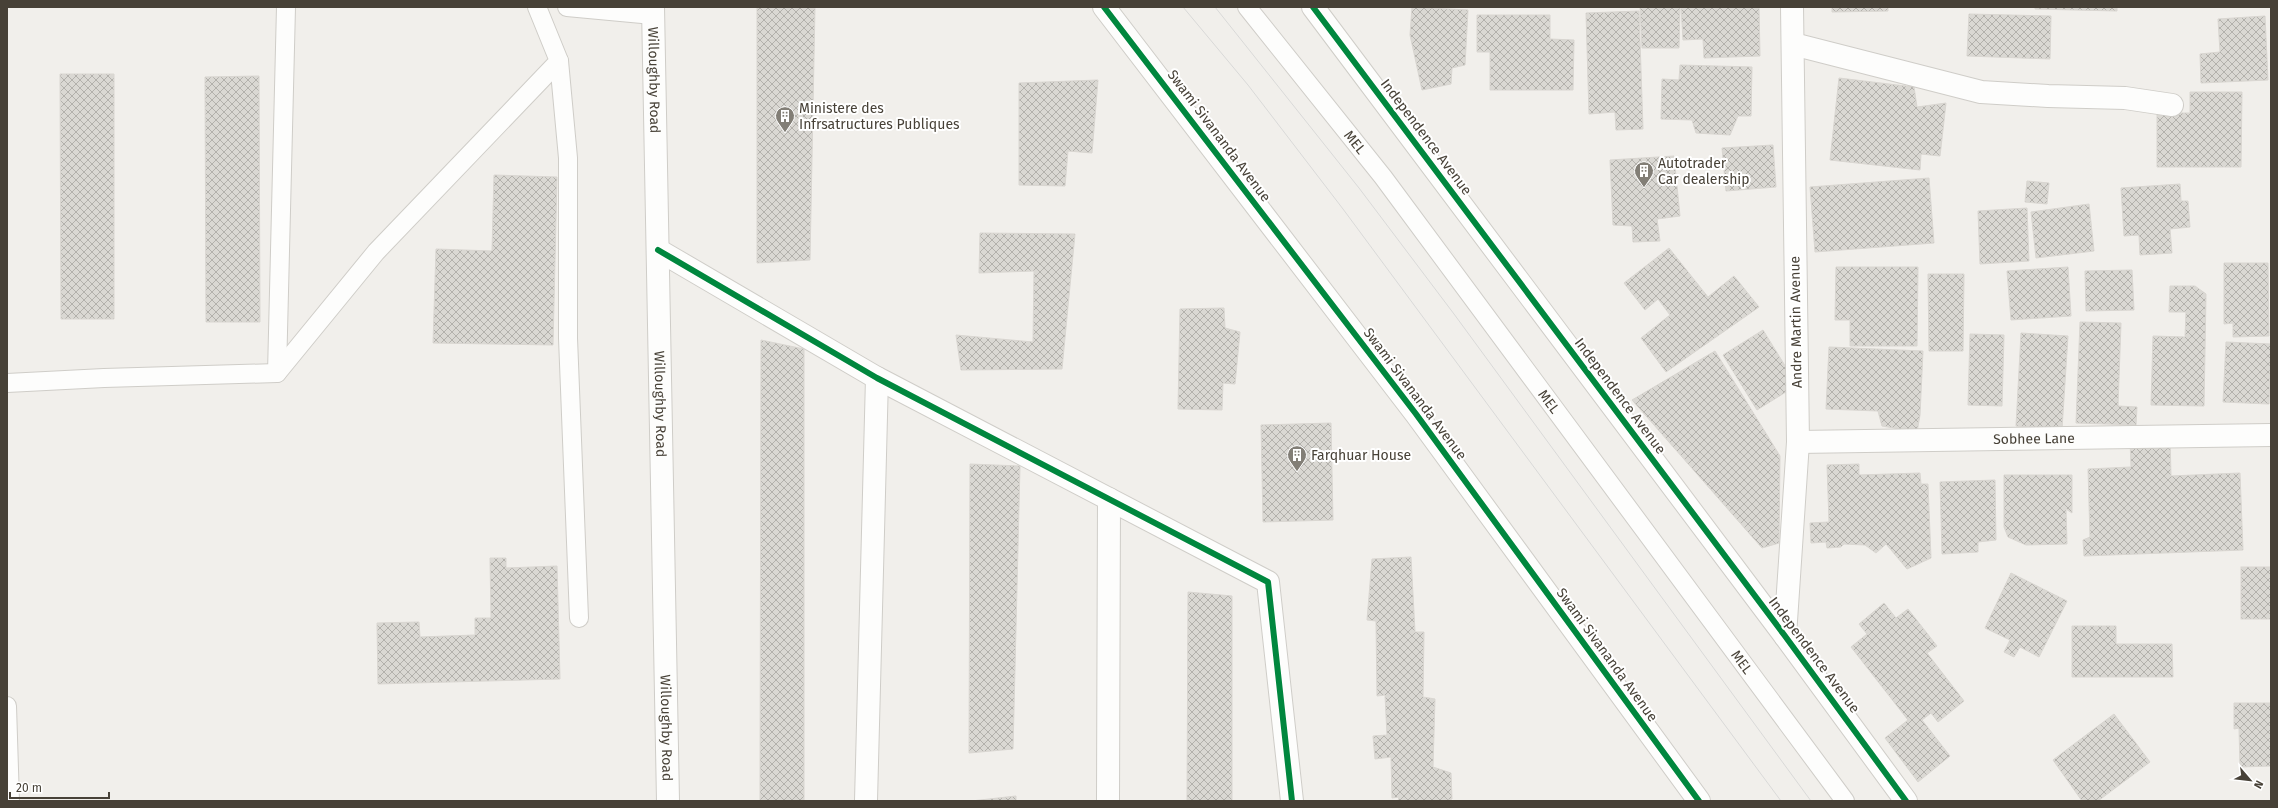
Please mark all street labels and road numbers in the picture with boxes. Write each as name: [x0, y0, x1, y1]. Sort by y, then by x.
street label: Willoughby Road: [645, 26, 664, 133]
street label: Swami Sivananda Avenue: [1164, 67, 1274, 205]
street label: Independence Avenue: [1377, 76, 1475, 198]
street label: MEL: [1341, 127, 1370, 157]
street label: Andre Martin Avenue: [1786, 256, 1806, 388]
street label: Swami Sivananda Avenue: [1360, 325, 1470, 463]
street label: Independence Avenue: [1571, 335, 1669, 457]
street label: Willoughby Road: [651, 350, 670, 457]
street label: MEL: [1535, 386, 1564, 417]
street label: Sobhee Lane: [1993, 429, 2075, 448]
street label: Swami Sivananda Avenue: [1553, 585, 1661, 725]
street label: Independence Avenue: [1765, 594, 1863, 716]
street label: MEL: [1728, 647, 1756, 677]
street label: Willoughby Road: [657, 674, 676, 781]

